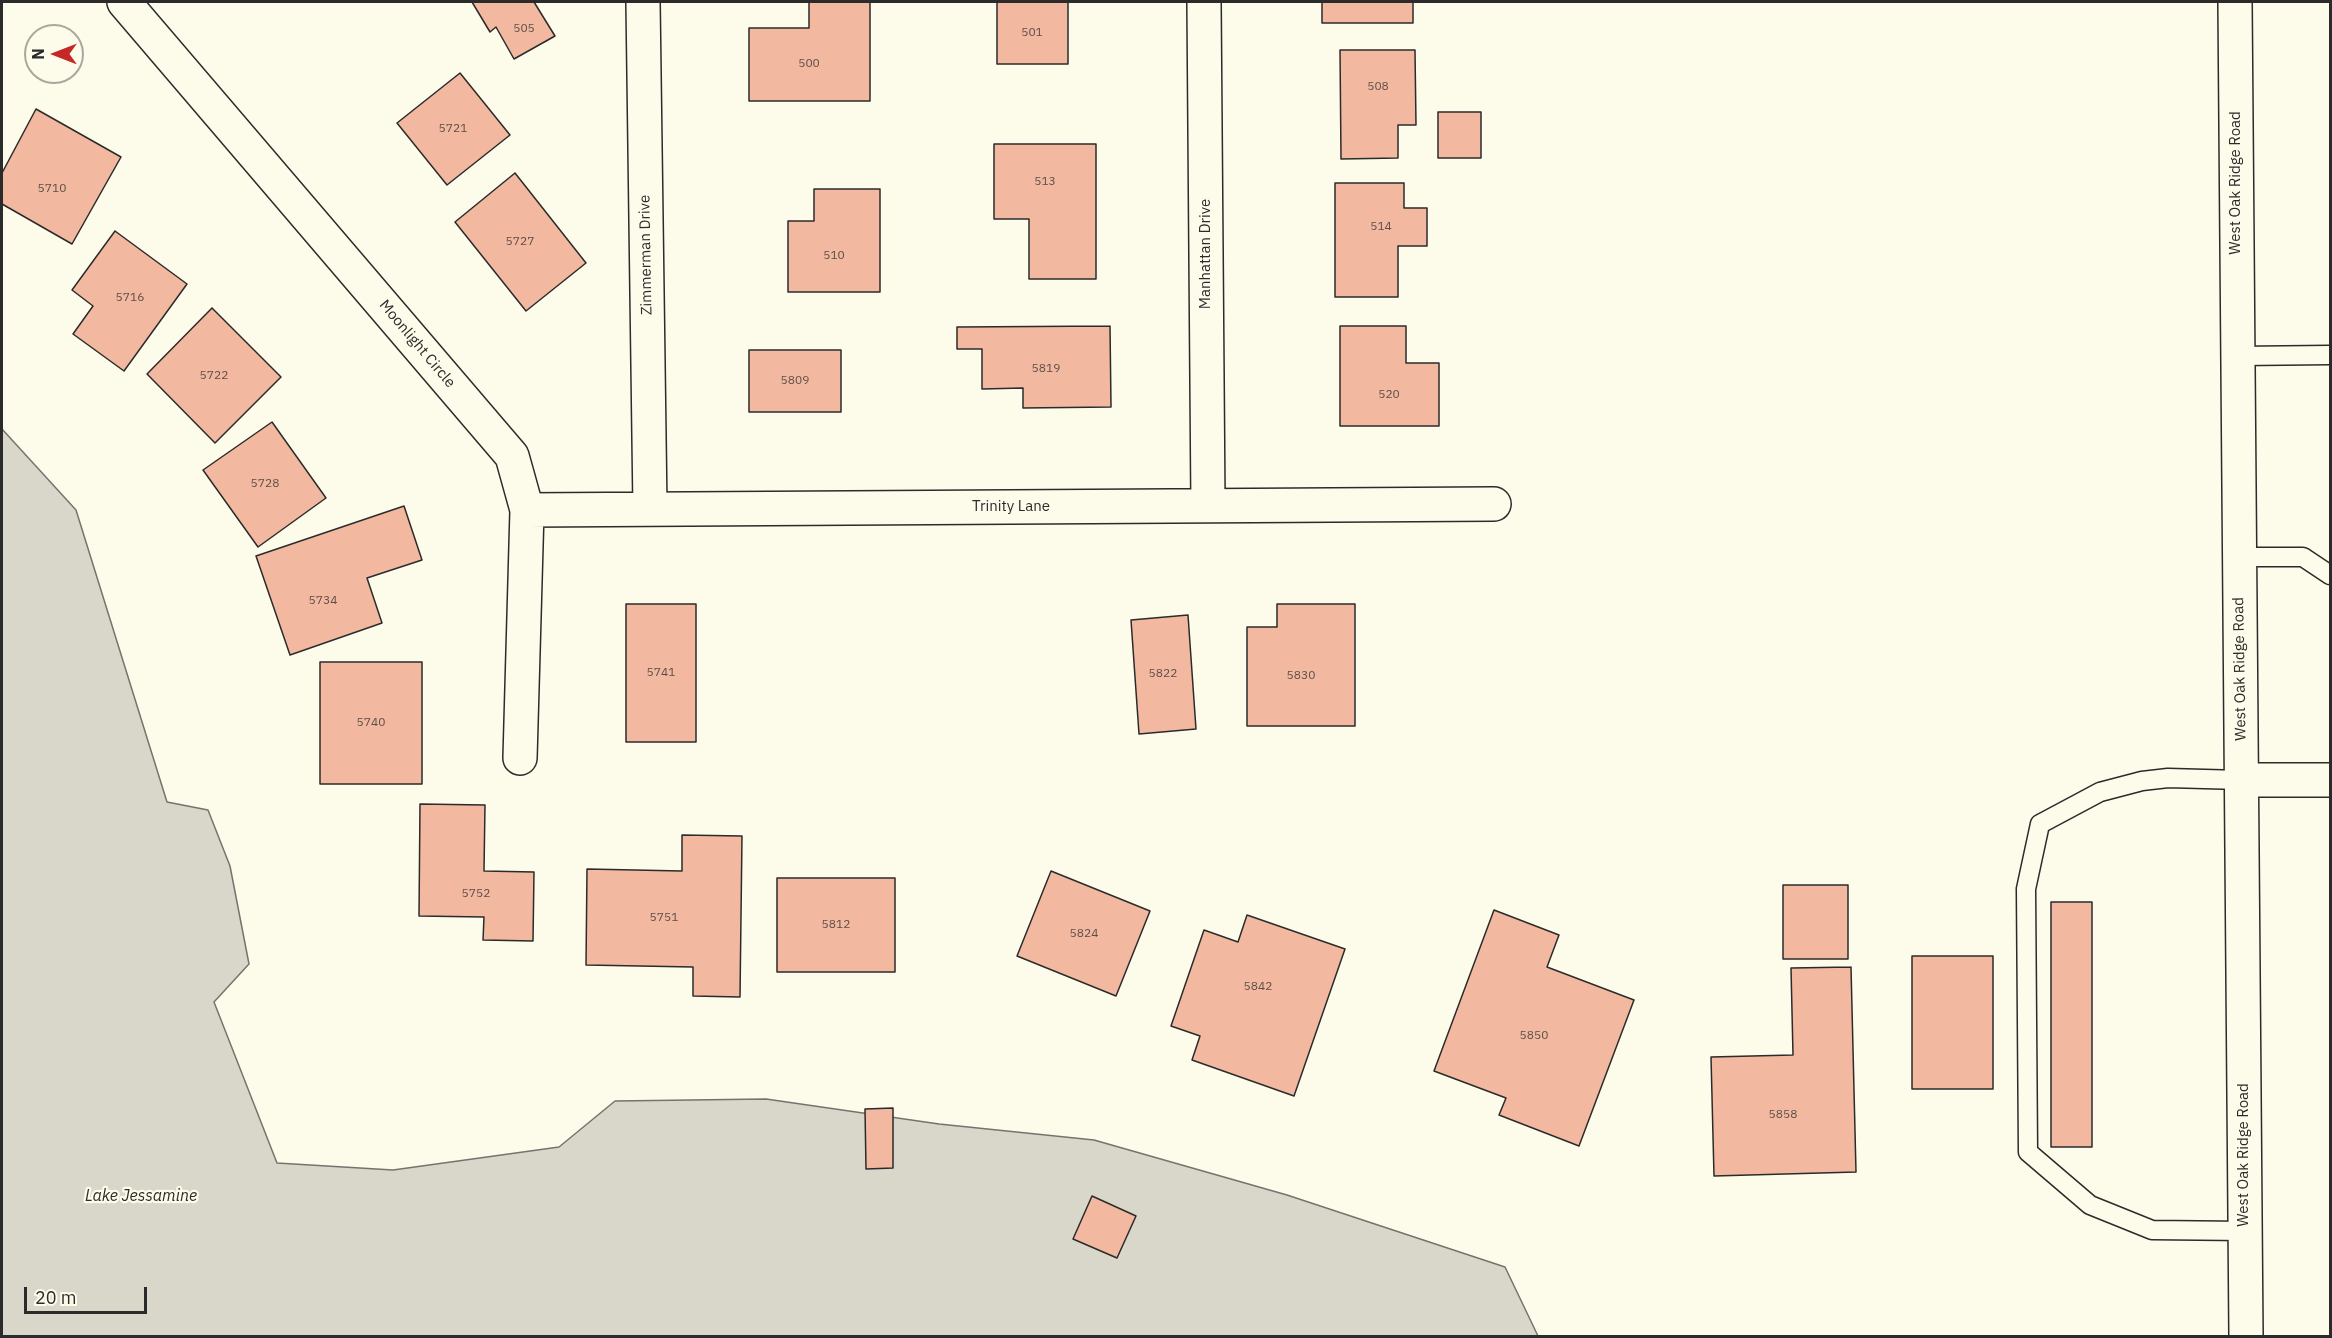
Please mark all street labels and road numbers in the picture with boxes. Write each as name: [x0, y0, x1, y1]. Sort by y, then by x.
street label: West Oak Ridge Road: [2227, 111, 2245, 255]
street label: Zimmerman Drive: [636, 195, 656, 315]
street label: Manhattan Drive: [1197, 199, 1215, 309]
street label: Moonlight Circle: [375, 296, 459, 392]
street label: Trinity Lane: [972, 498, 1050, 516]
street label: West Oak Ridge Road: [2230, 597, 2250, 741]
street label: West Oak Ridge Road: [2235, 1083, 2253, 1227]

